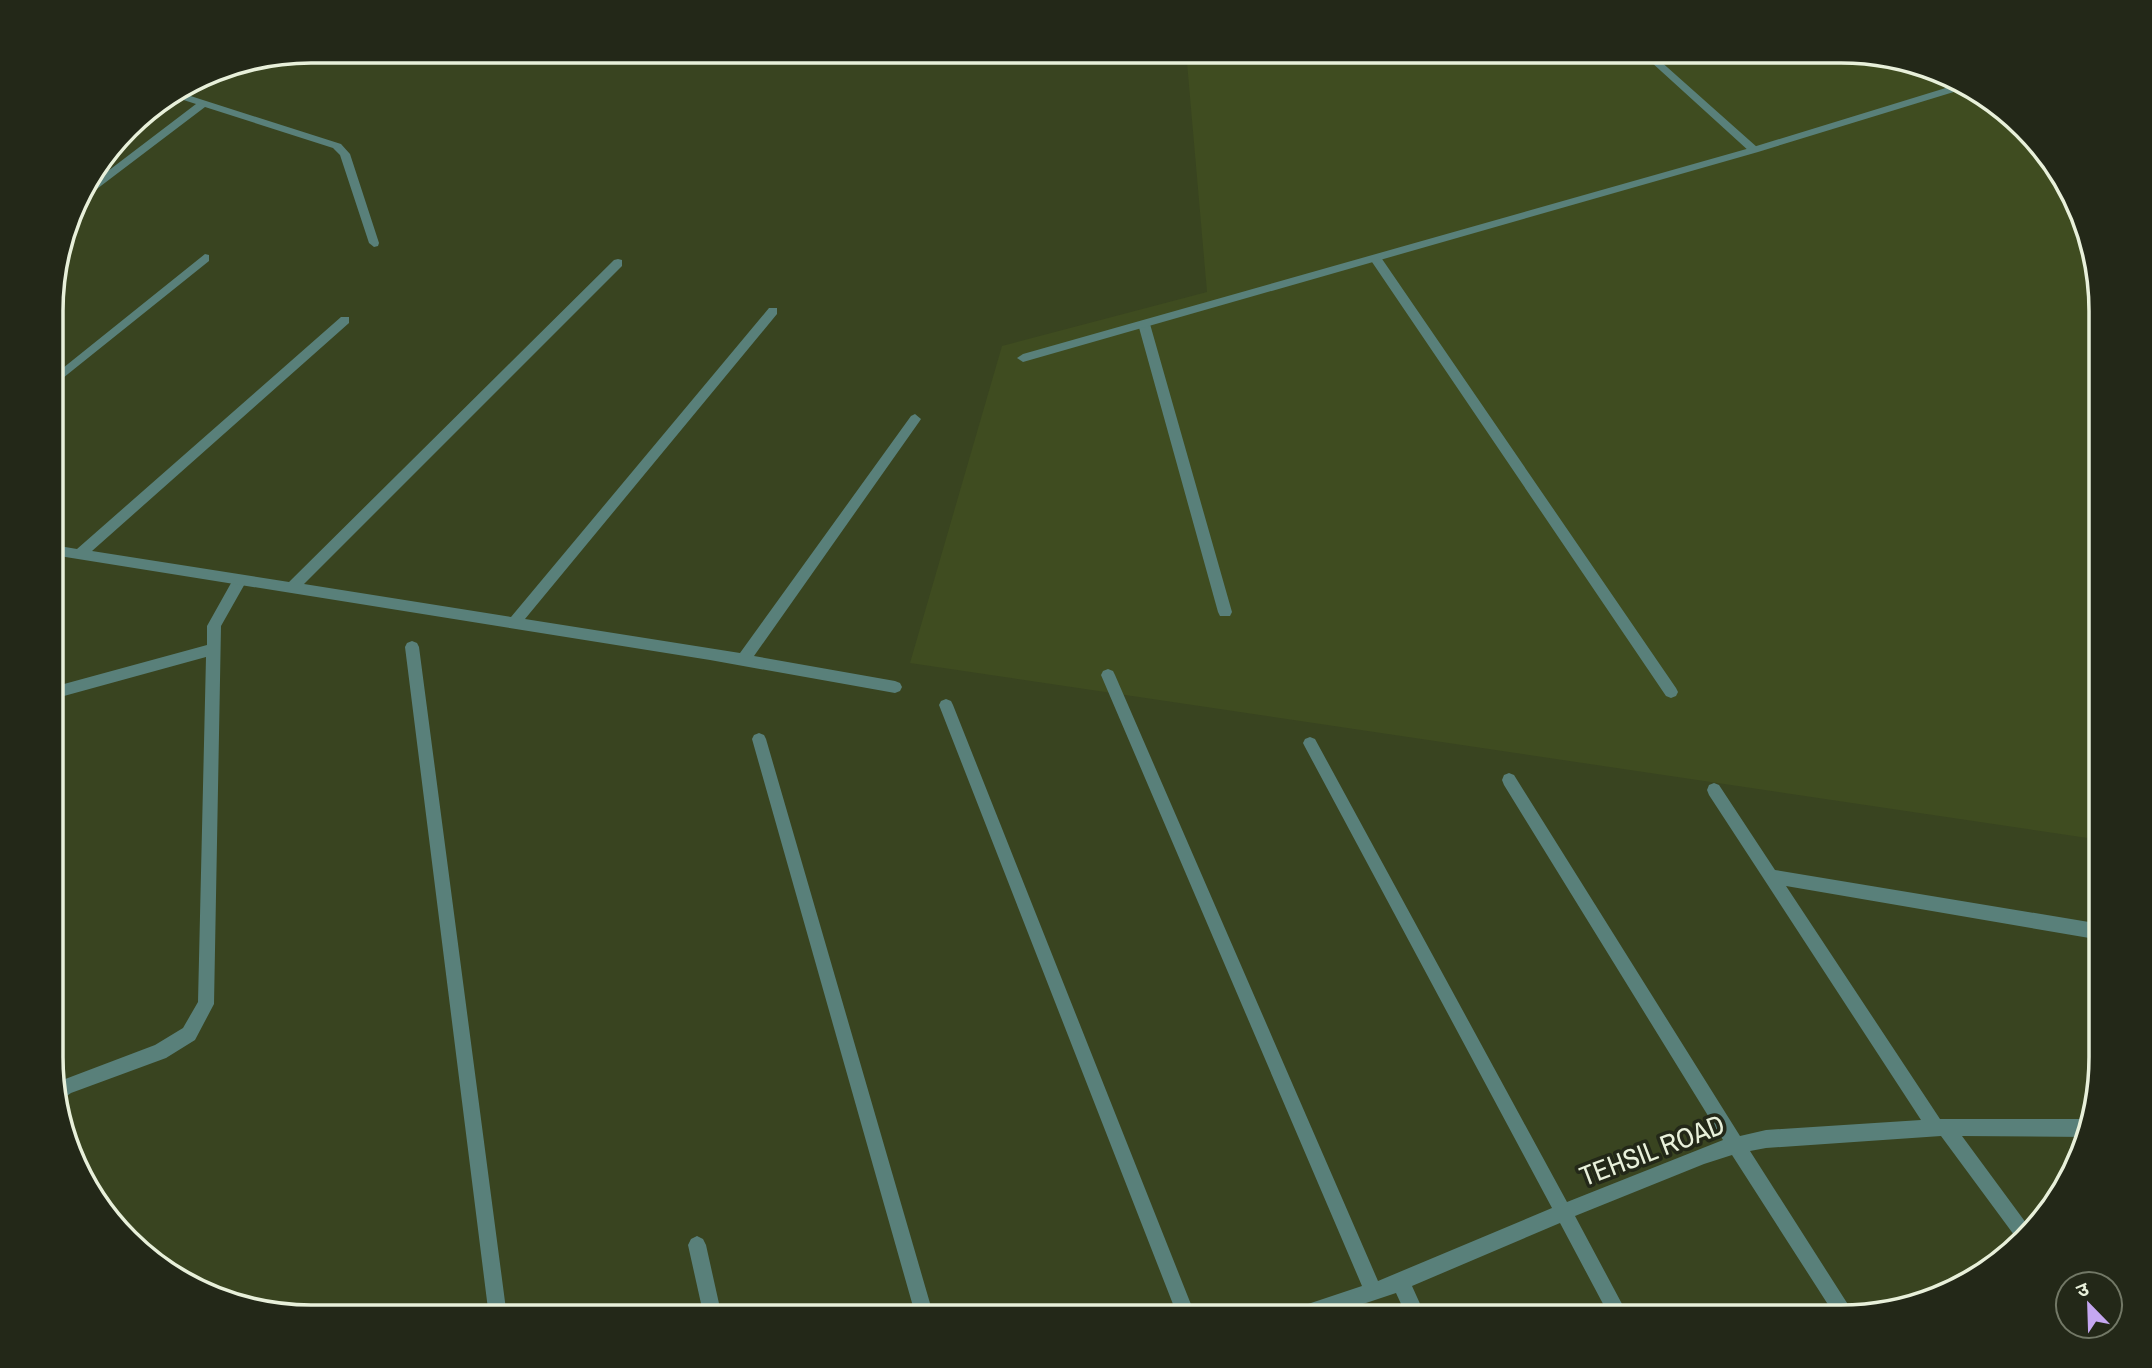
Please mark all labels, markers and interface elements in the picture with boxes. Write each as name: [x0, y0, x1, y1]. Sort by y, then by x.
street label: TEHSIL ROAD: [1574, 1105, 1730, 1195]
north arrow: [2054, 1270, 2124, 1340]
text: उ: [2072, 1275, 2093, 1303]

